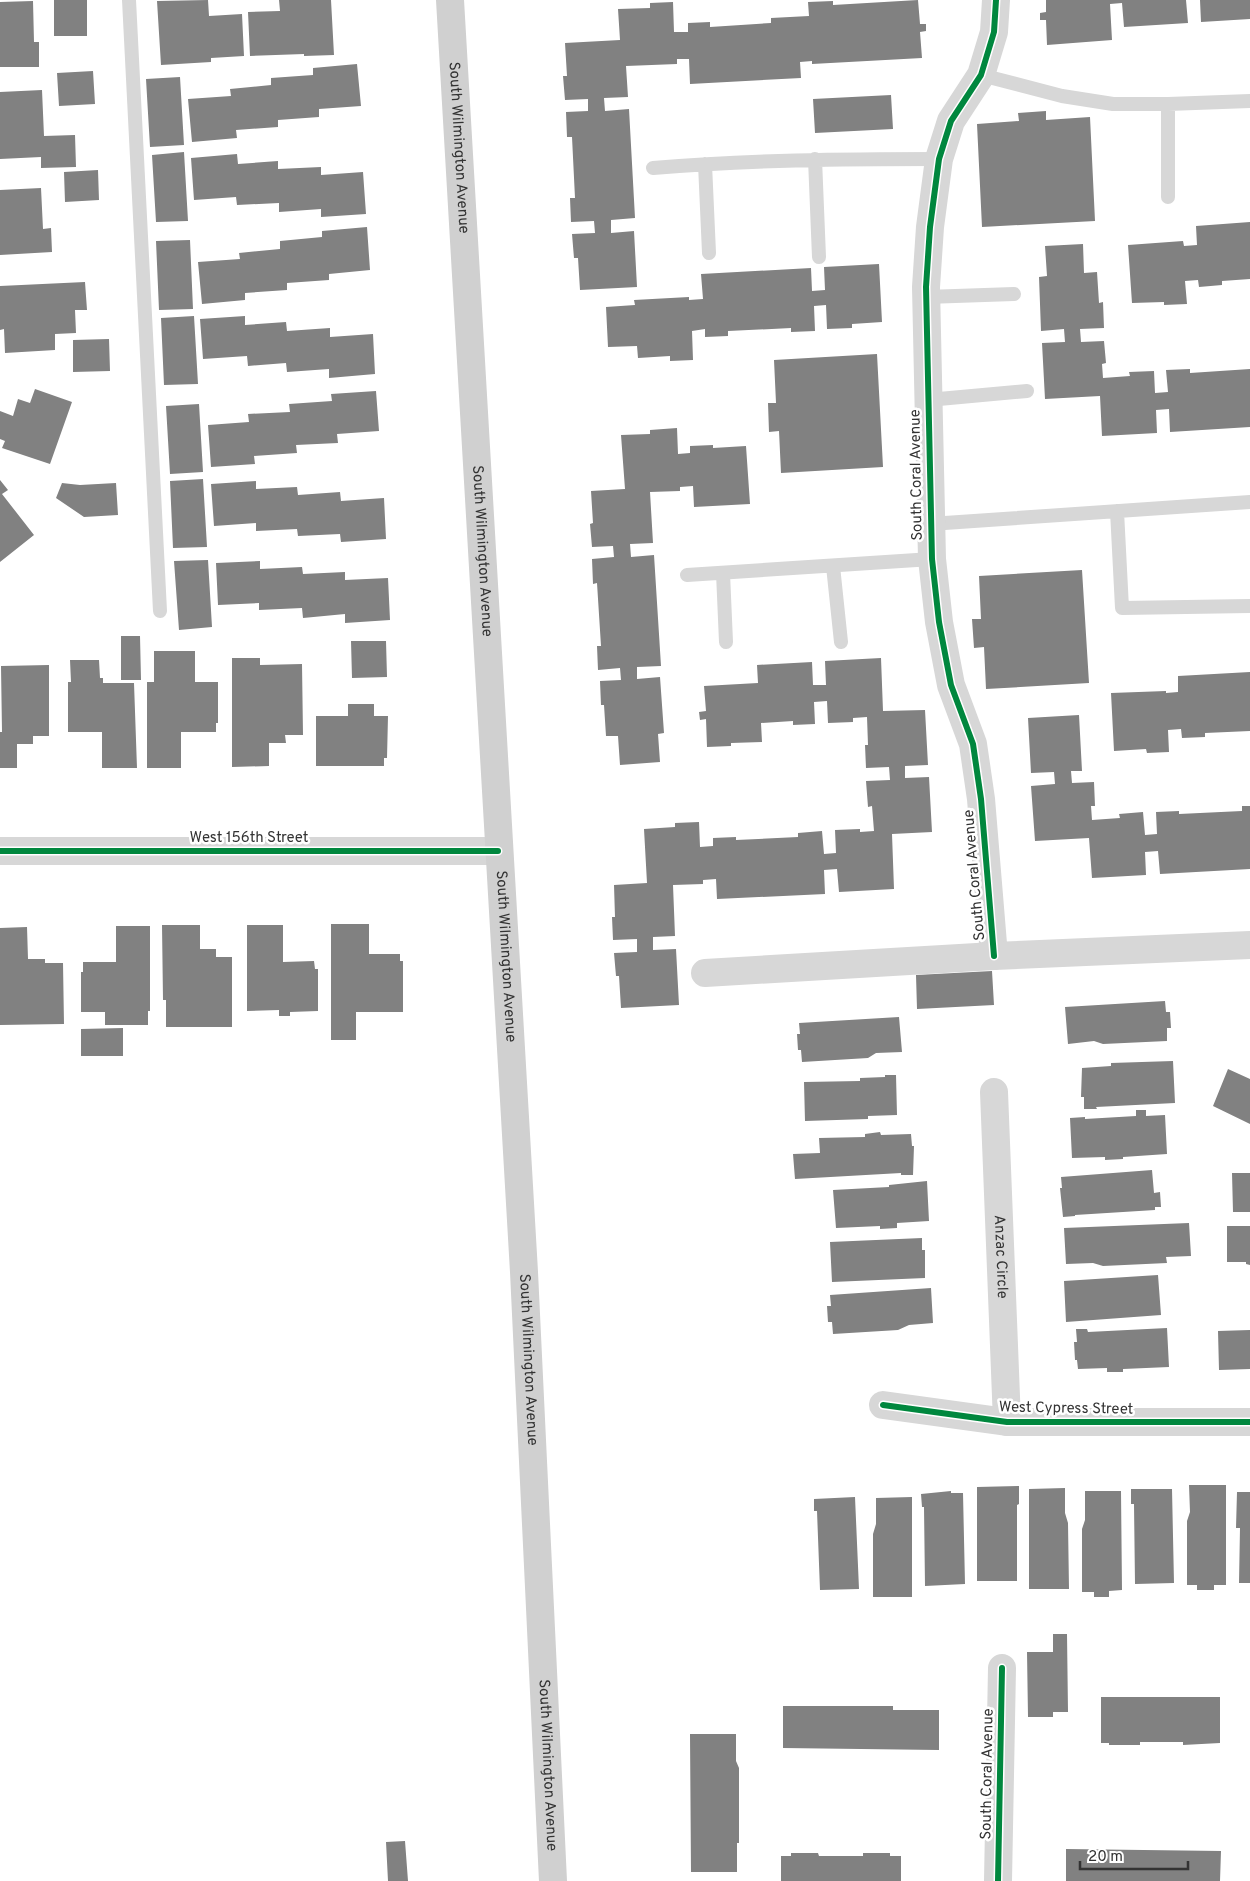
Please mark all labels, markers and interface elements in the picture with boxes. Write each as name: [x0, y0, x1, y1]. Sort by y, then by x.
street label: South Wilmington Avenue: [444, 61, 473, 234]
street label: South Coral Avenue: [906, 409, 928, 541]
street label: South Wilmington Avenue: [468, 465, 497, 637]
street label: South Coral Avenue: [960, 809, 990, 941]
street label: West 156th Street: [190, 829, 308, 848]
street label: South Wilmington Avenue: [491, 870, 520, 1043]
street label: Anzac Circle: [989, 1215, 1012, 1299]
street label: South Wilmington Avenue: [515, 1273, 542, 1446]
street label: West Cypress Street: [999, 1398, 1133, 1420]
street label: South Wilmington Avenue: [534, 1679, 561, 1852]
street label: South Coral Avenue: [977, 1708, 999, 1840]
scale bar: [1080, 1838, 1188, 1870]
text: 20 m: [1088, 1848, 1123, 1867]

